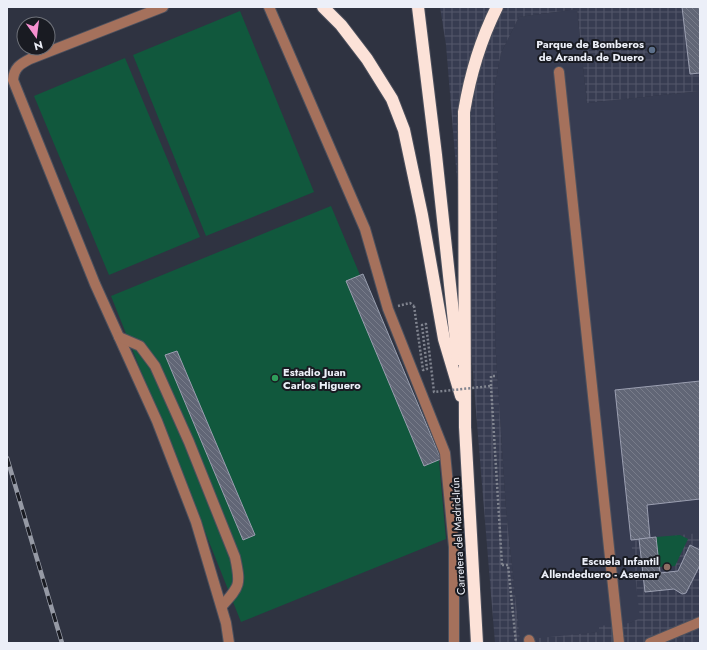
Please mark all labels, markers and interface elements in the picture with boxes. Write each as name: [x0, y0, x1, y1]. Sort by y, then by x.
north arrow: [16, 16, 56, 56]
place label: Parque de Bomberos de Aranda de Duero: [536, 36, 644, 65]
text: N: [32, 37, 45, 55]
marker: Parque de Bomberos de Aranda de Duero: [647, 45, 657, 55]
place label: Estadio Juan Carlos Higuero: [283, 364, 361, 393]
marker: Estadio Juan Carlos Higuero: [270, 373, 280, 383]
street label: Carretera del Madrid-Irún: [447, 477, 469, 595]
place label: Escuela Infantil Allendeduero - Asemar: [540, 553, 659, 582]
marker: Escuela Infantil Allendeduero - Asemar: [662, 562, 672, 572]

